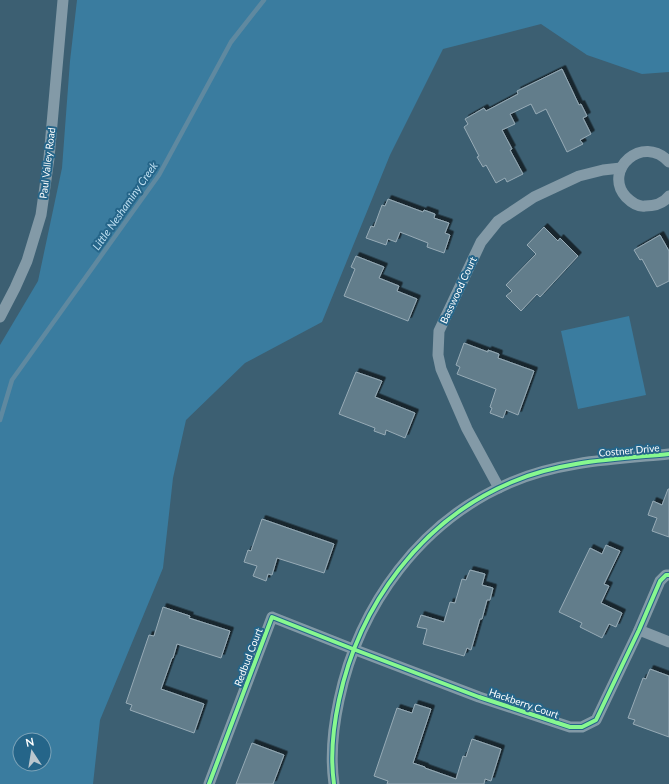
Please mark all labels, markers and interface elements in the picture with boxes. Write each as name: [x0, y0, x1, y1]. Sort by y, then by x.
street label: Paul Valley Road: [37, 127, 57, 199]
water label: Little Neshaminy Creek: [89, 159, 160, 252]
street label: Basswood Court: [437, 254, 479, 325]
street label: Costner Drive: [598, 441, 660, 459]
street label: Redbud Court: [231, 626, 265, 688]
street label: Hackberry Court: [488, 685, 561, 721]
north arrow: [12, 732, 52, 772]
text: N: [24, 734, 35, 749]

